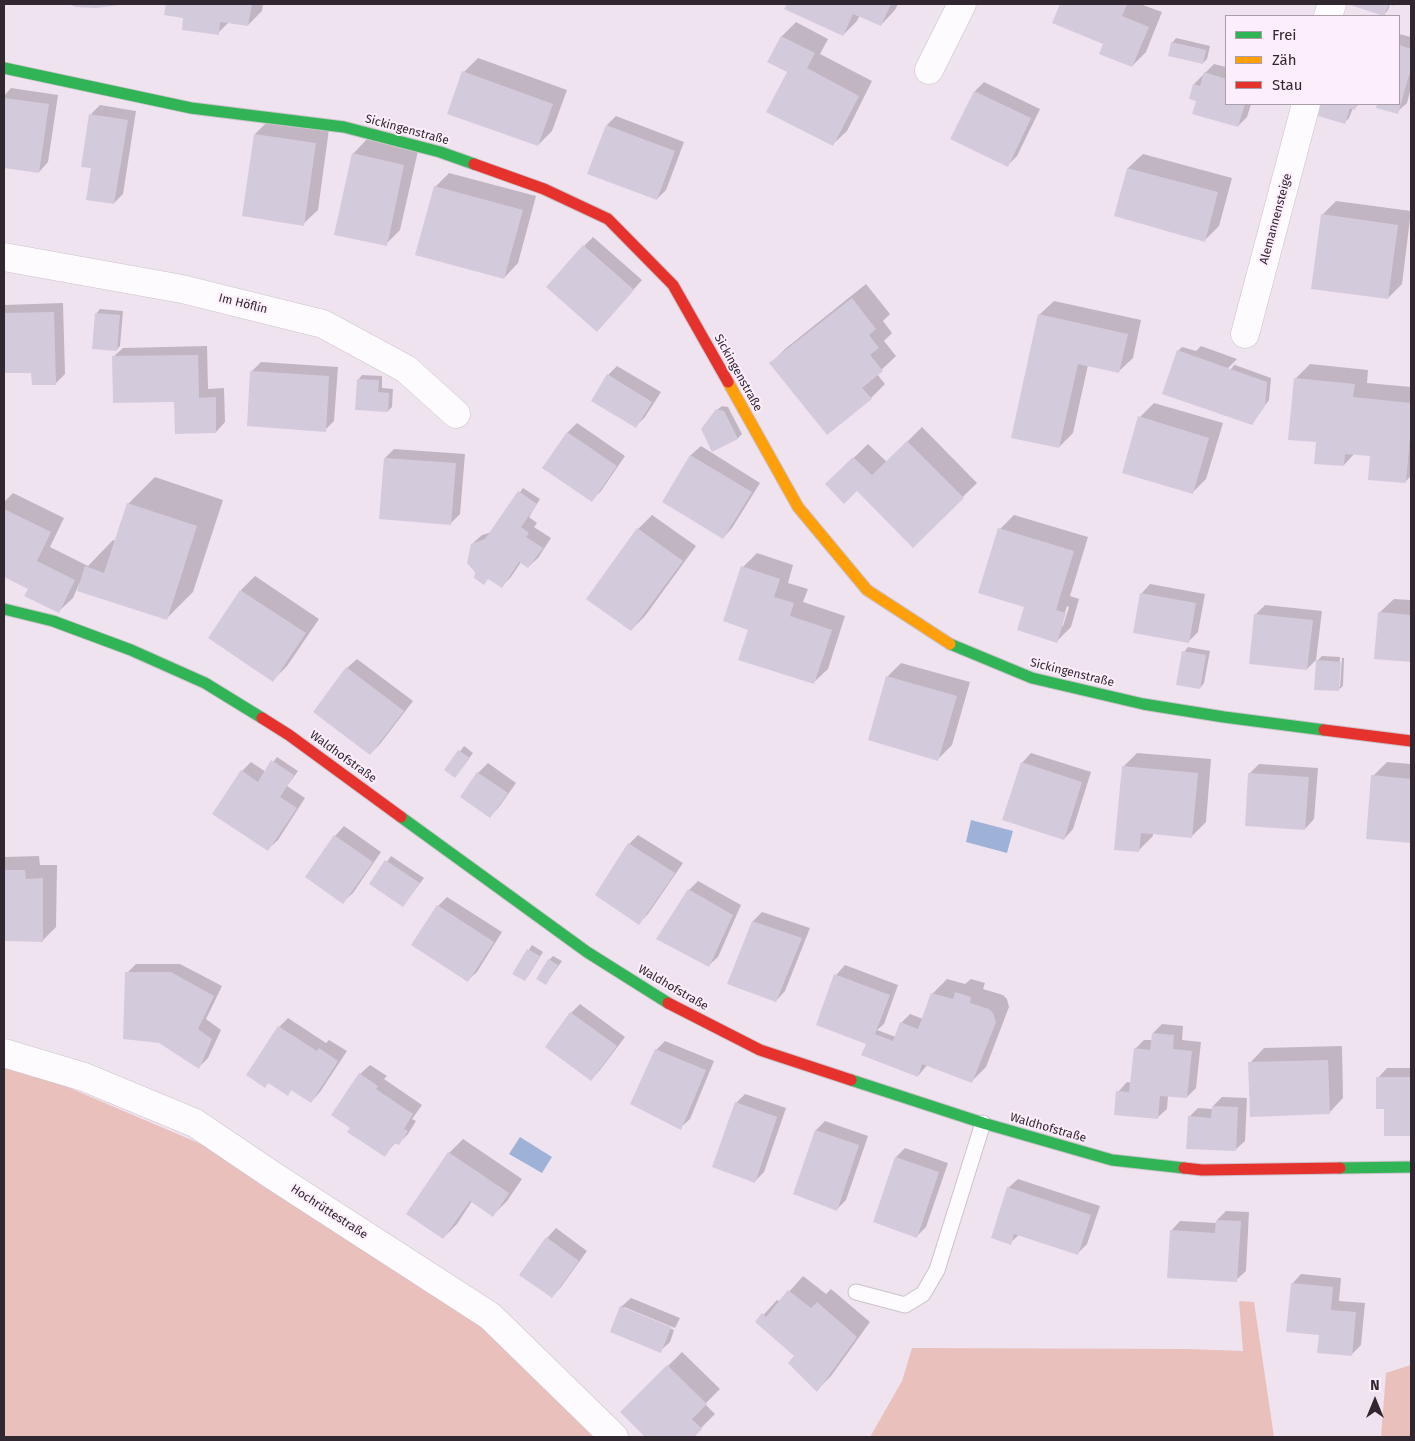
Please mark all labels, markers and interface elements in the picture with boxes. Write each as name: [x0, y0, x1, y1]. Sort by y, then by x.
legend: [1225, 15, 1400, 105]
text: Frei: [1272, 26, 1297, 44]
text: Zäh: [1272, 51, 1297, 69]
text: Stau: [1272, 76, 1302, 94]
street label: Sickingenstraße: [364, 112, 450, 148]
street label: Alemannensteige: [1257, 172, 1295, 266]
street label: Im Höflin: [217, 291, 269, 317]
street label: Sickingenstraße: [711, 332, 765, 414]
street label: Sickingenstraße: [1028, 656, 1116, 690]
street label: Waldhofstraße: [307, 728, 379, 786]
street label: Waldhofstraße: [635, 962, 711, 1014]
street label: Waldhofstraße: [1008, 1110, 1088, 1146]
street label: Hochrüttestraße: [288, 1182, 370, 1242]
north arrow: [1350, 1376, 1400, 1426]
text: N: [1370, 1377, 1380, 1394]

